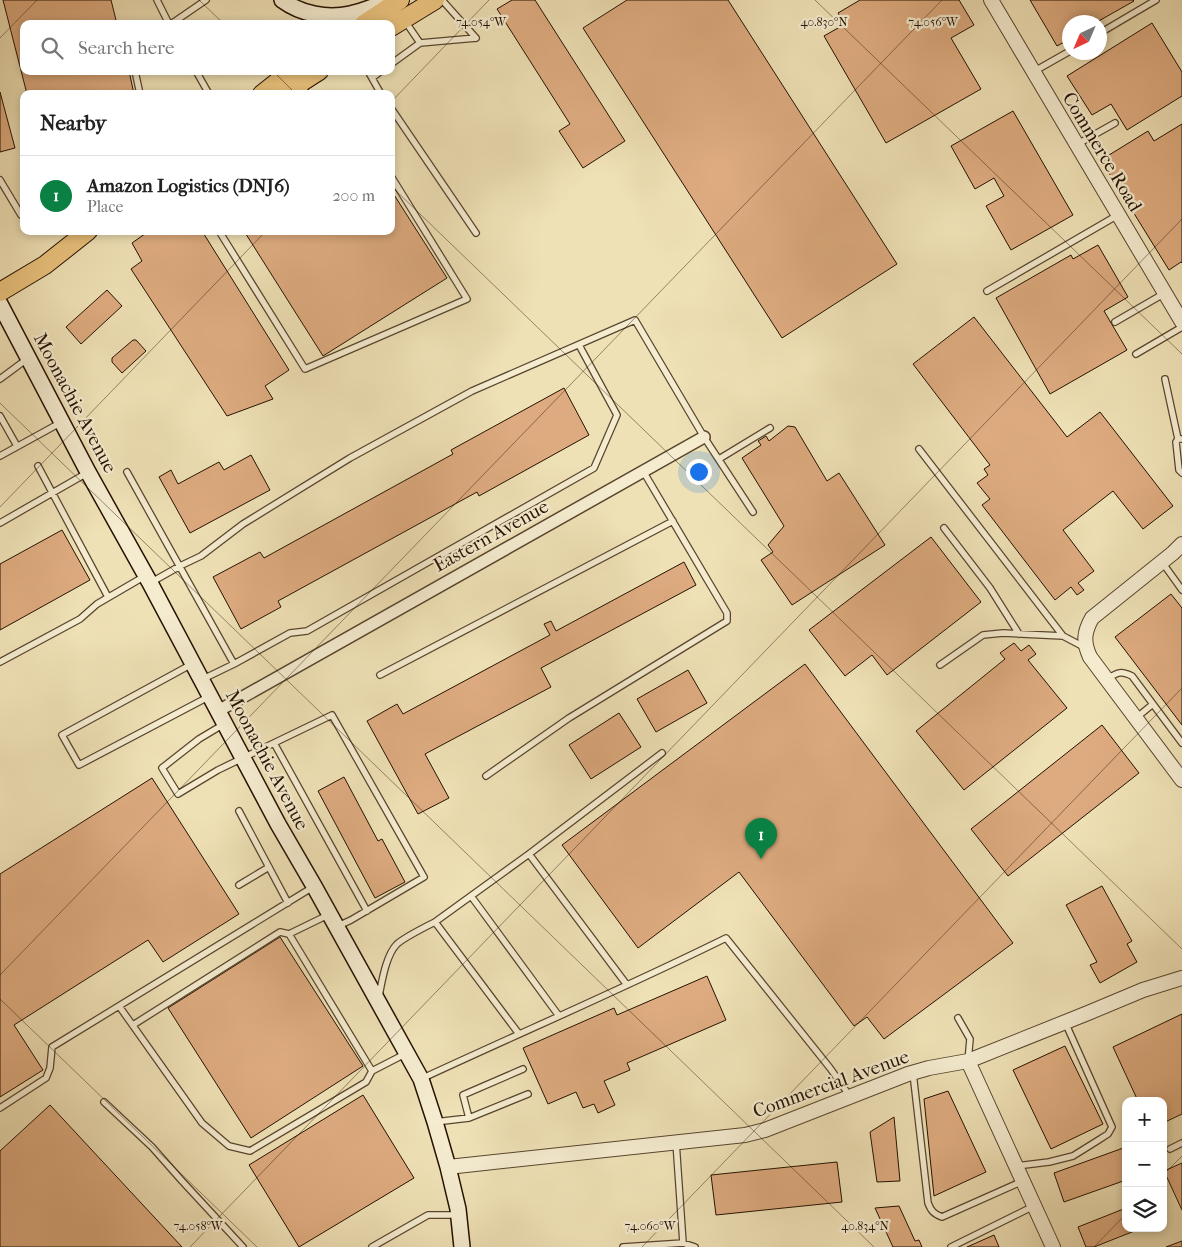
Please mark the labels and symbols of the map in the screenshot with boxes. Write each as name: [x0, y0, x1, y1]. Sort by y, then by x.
text: 74.054°W: [456, 15, 507, 29]
text: 40.830°N: [800, 15, 848, 29]
text: 74.056°W: [908, 15, 959, 29]
north arrow: [1062, 15, 1107, 60]
street label: Commerce Road: [1058, 88, 1147, 216]
street label: Moonachie Avenue: [29, 329, 121, 477]
your location: [686, 459, 712, 485]
street label: Eastern Avenue: [430, 495, 552, 577]
street label: Moonachie Avenue: [221, 686, 313, 834]
pin: 1: [745, 818, 777, 859]
street label: Commercial Avenue: [750, 1045, 912, 1123]
text: 74.058°W: [173, 1219, 224, 1233]
text: 74.060°W: [624, 1219, 677, 1233]
text: 40.834°N: [841, 1219, 889, 1233]

